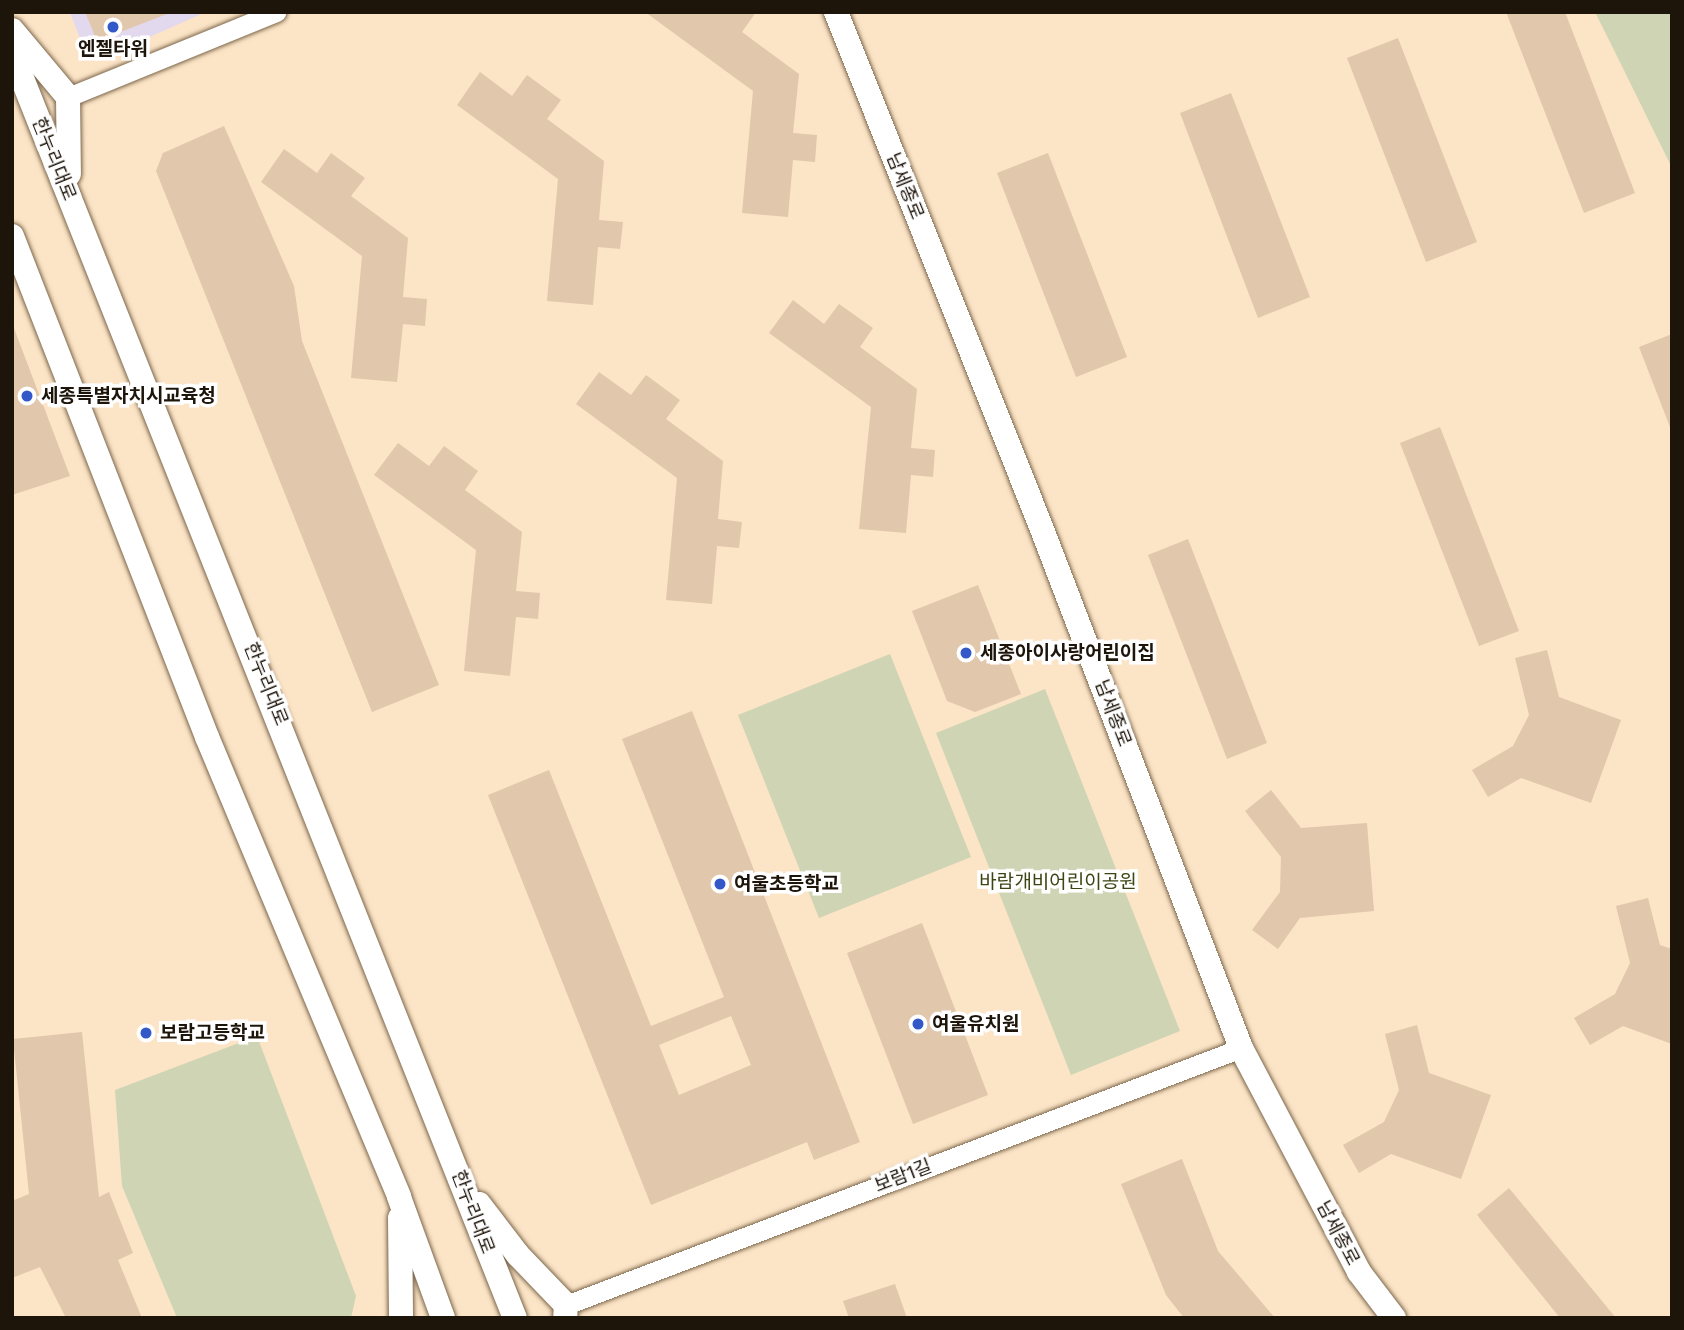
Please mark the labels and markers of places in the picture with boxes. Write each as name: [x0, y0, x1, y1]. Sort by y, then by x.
marker: 엔젤타워: [105, 19, 121, 35]
place label: 엔젤타워: [78, 38, 148, 60]
place label: 세종특별자치시교육청: [41, 385, 216, 407]
marker: 세종특별자치시교육청: [19, 388, 35, 404]
place label: 세종아이사랑어린이집: [980, 642, 1155, 664]
marker: 세종아이사랑어린이집: [958, 645, 974, 661]
place label: 여울초등학교: [734, 873, 839, 895]
marker: 여울초등학교: [712, 876, 728, 892]
place label: 여울유치원: [932, 1013, 1019, 1035]
marker: 여울유치원: [910, 1016, 926, 1032]
place label: 보람고등학교: [160, 1022, 265, 1044]
marker: 보람고등학교: [138, 1025, 154, 1041]

